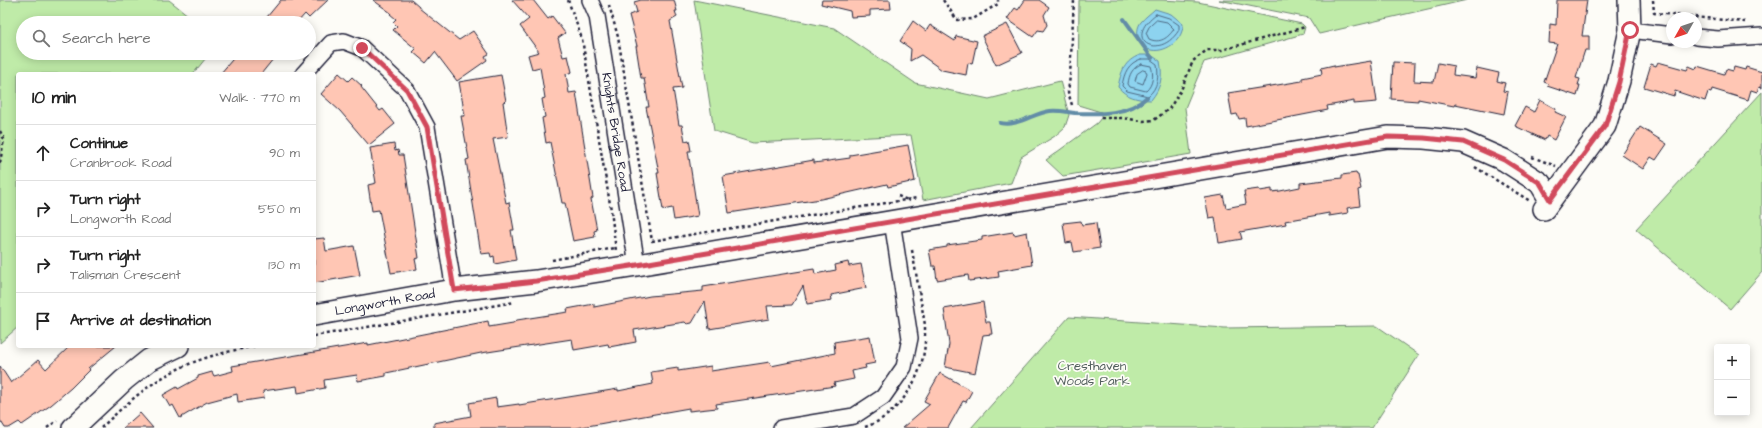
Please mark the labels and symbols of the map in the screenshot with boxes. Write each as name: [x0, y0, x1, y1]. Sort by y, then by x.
north arrow: [1666, 12, 1702, 48]
route start: [1621, 21, 1639, 39]
route end: [353, 39, 371, 57]
street label: Knights Bridge Road: [597, 71, 634, 193]
street label: Longworth Road: [333, 285, 437, 320]
park label: Cresthaven Woods Park: [1054, 357, 1130, 390]

